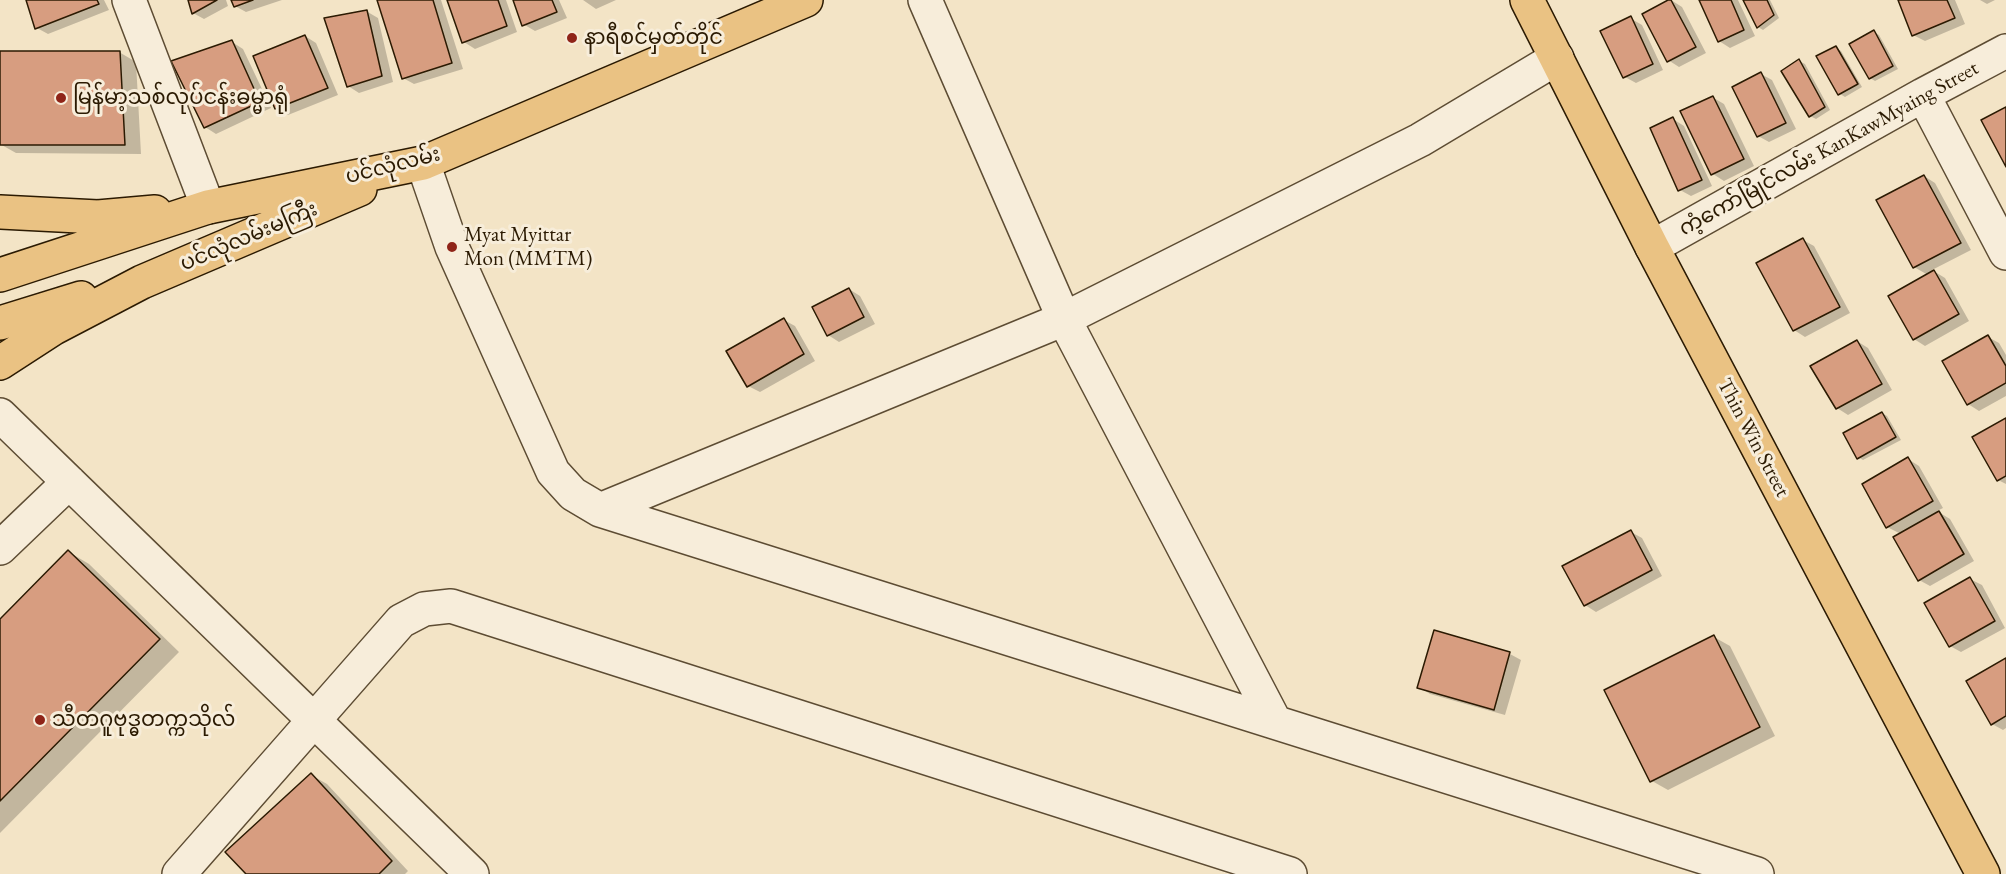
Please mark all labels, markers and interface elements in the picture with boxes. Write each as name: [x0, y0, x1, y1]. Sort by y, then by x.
place label: နာရီစင်မှတ်တိုင်: [584, 25, 723, 51]
marker: နာရီစင်မှတ်တိုင်: [565, 31, 579, 45]
street label: ကံ့ကော်မြိုင်လမ်း KanKawMyaing Street: [1675, 56, 1983, 242]
place label: မြန်မာ့သစ်လုပ်ငန်းဓမ္မာရုံ: [73, 85, 288, 111]
marker: မြန်မာ့သစ်လုပ်ငန်းဓမ္မာရုံ: [54, 91, 68, 105]
street label: ပင်လုံလမ်း: [343, 142, 443, 190]
street label: ပင်လုံလမ်းမကြီး: [177, 197, 321, 277]
place label: Myat Myittar Mon (MMTM): [464, 222, 592, 272]
marker: Myat Myittar Mon (MMTM): [445, 240, 459, 254]
street label: Thin Win Street: [1711, 374, 1795, 502]
place label: သီတဂူဗုဒ္ဓတက္ကသိုလ်: [52, 707, 235, 733]
marker: သီတဂူဗုဒ္ဓတက္ကသိုလ်: [33, 713, 47, 727]

